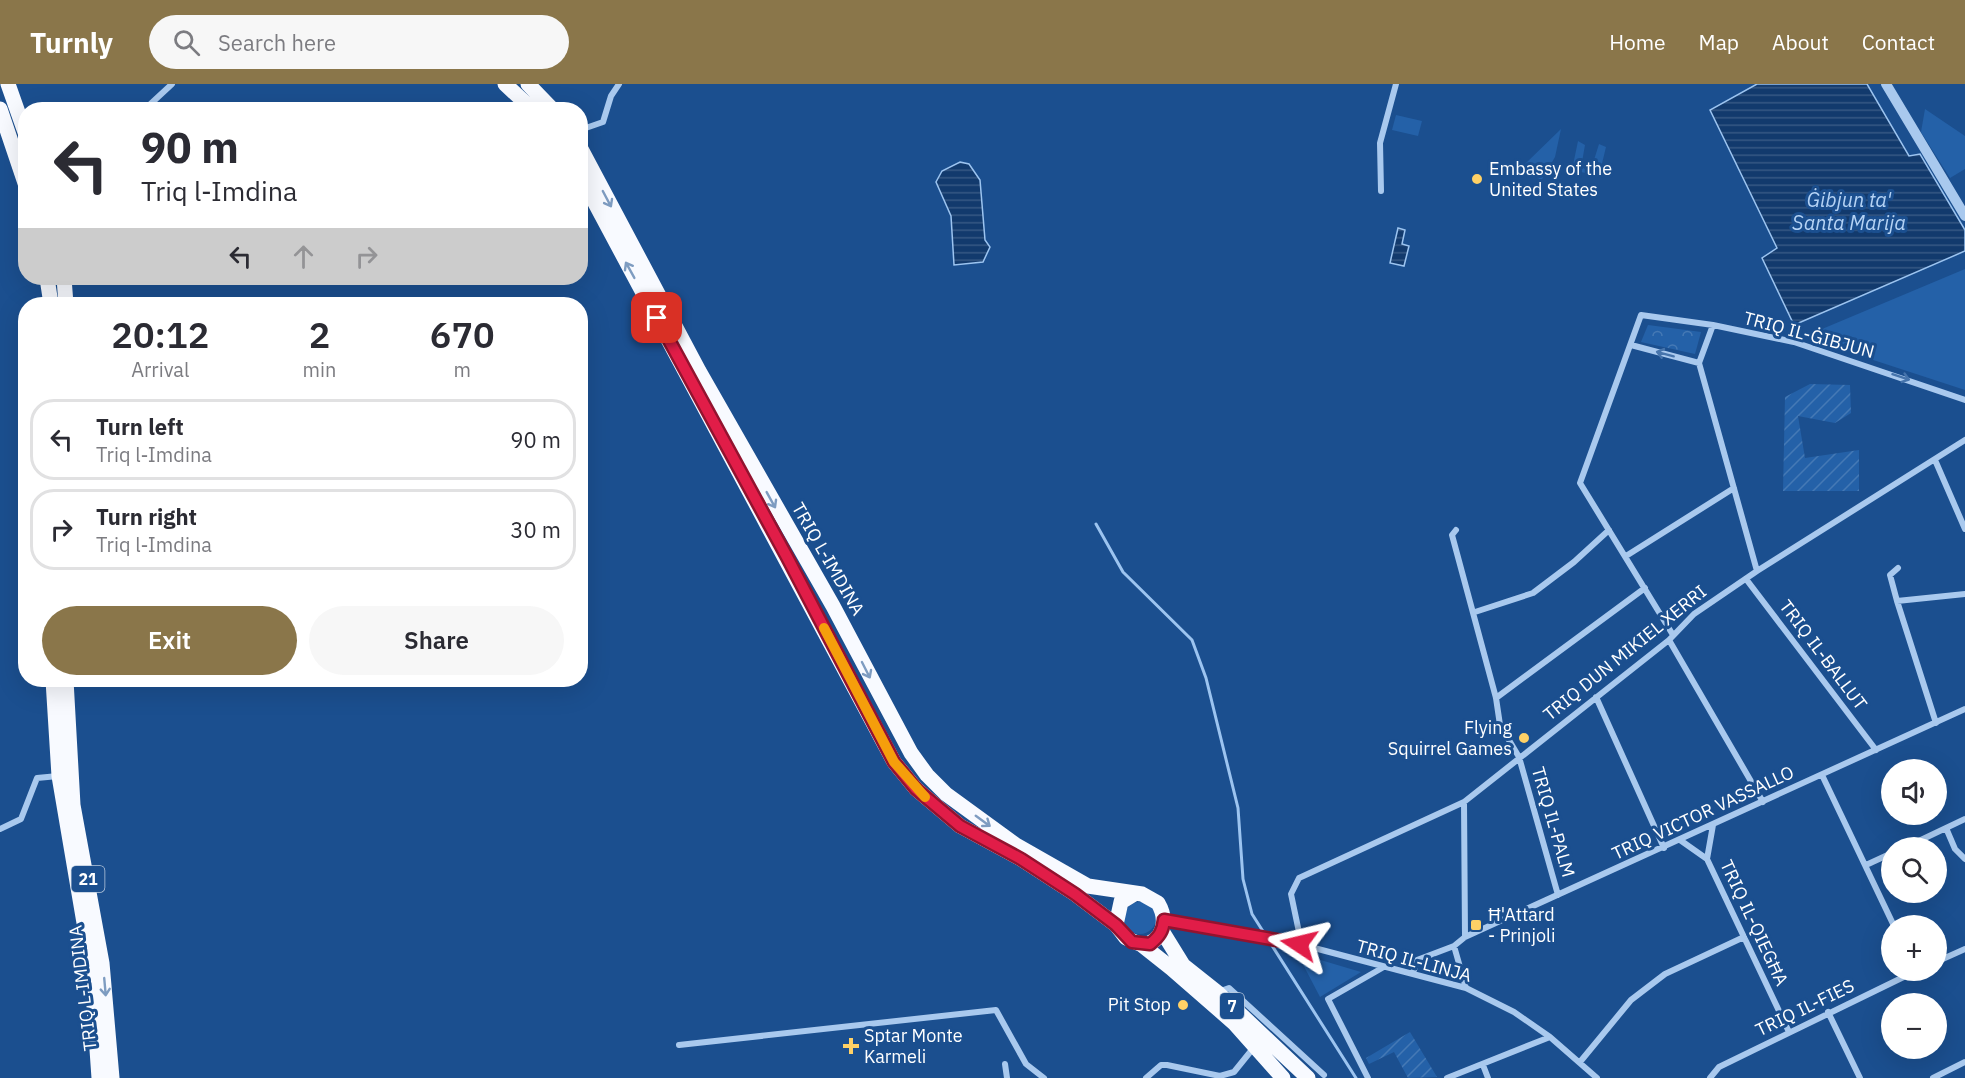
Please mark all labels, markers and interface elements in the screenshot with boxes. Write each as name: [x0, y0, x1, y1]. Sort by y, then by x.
search box: [149, 15, 569, 69]
text: Turnly: [30, 24, 113, 61]
icon: search: [170, 26, 203, 59]
text: Search here: [218, 28, 336, 57]
text: Home: [1609, 28, 1666, 56]
text: Map: [1699, 28, 1739, 56]
text: About: [1772, 28, 1829, 56]
text: Contact: [1862, 28, 1935, 56]
text: 90 m: [141, 120, 239, 175]
icon: left: [42, 126, 120, 204]
place label: Embassy of the United States: [1489, 157, 1612, 201]
marker: Embassy of the United States: [1470, 172, 1484, 186]
text: Triq l-Imdina: [141, 173, 298, 208]
water label: Ġibjun ta' Santa Marija: [1792, 186, 1906, 236]
one-way arrow: [602, 190, 614, 208]
icon: left: [224, 240, 257, 273]
icon: ahead: [287, 240, 320, 273]
icon: right: [350, 240, 383, 273]
one-way arrow: [624, 261, 635, 279]
pin: [631, 292, 682, 343]
icon: arrive: [640, 301, 673, 334]
street label: TRIQ IL-ĠIBJUN: [1741, 306, 1877, 363]
text: 20:12: [111, 311, 209, 358]
text: 2: [309, 311, 330, 358]
text: 670: [430, 311, 495, 358]
one-way arrow: [1656, 347, 1675, 359]
text: Arrival: [131, 356, 189, 383]
text: min: [303, 356, 336, 383]
text: m: [453, 356, 471, 383]
one-way arrow: [1891, 372, 1910, 383]
text: Turn left: [96, 412, 184, 441]
icon: left: [45, 423, 78, 456]
text: 90 m: [510, 425, 561, 454]
text: Triq l-Imdina: [96, 441, 212, 468]
one-way arrow: [766, 490, 777, 508]
street label: TRIQ L-IMDINA: [787, 498, 870, 620]
text: Turn right: [96, 502, 197, 531]
icon: right: [45, 513, 78, 546]
text: 30 m: [510, 515, 561, 544]
text: Triq l-Imdina: [96, 531, 212, 558]
street label: TRIQ DUN MIKIEL XERRI: [1538, 580, 1711, 725]
street label: TRIQ IL-BALLUT: [1775, 595, 1872, 714]
button: Exit: [42, 606, 297, 675]
button: Share: [309, 606, 564, 675]
one-way arrow: [861, 660, 872, 678]
place label: Flying Squirrel Games: [1388, 716, 1512, 760]
marker: Flying Squirrel Games: [1517, 731, 1531, 745]
map controls: [1881, 759, 1947, 1059]
button: sound: [1881, 759, 1947, 825]
street label: TRIQ VICTOR VASSALLO: [1608, 760, 1797, 865]
street label: TRIQ IL-PALM: [1527, 764, 1580, 880]
one-way arrow: [975, 815, 991, 827]
button: search: [1881, 837, 1947, 903]
street label: TRIQ IL-QIEGĦA: [1715, 856, 1794, 990]
road number: 21: [72, 866, 104, 892]
place label: Ħ'Attard - Prinjoli: [1488, 903, 1555, 947]
position arrow: [1267, 912, 1331, 976]
button: +: [1881, 915, 1947, 981]
marker: Ħ'Attard - Prinjoli: [1469, 918, 1483, 932]
street label: TRIQ L-IMDINA: [63, 924, 102, 1052]
street label: TRIQ IL-LINJA: [1354, 934, 1475, 987]
street label: TRIQ IL-FIES: [1752, 974, 1858, 1041]
one-way arrow: [100, 976, 111, 996]
place label: Pit Stop: [1108, 993, 1171, 1016]
road number: 7: [1220, 993, 1244, 1019]
button: −: [1881, 993, 1947, 1059]
marker: Pit Stop: [1176, 998, 1190, 1012]
place label: Sptar Monte Karmeli: [864, 1024, 963, 1068]
marker: Sptar Monte Karmeli: [842, 1037, 860, 1055]

